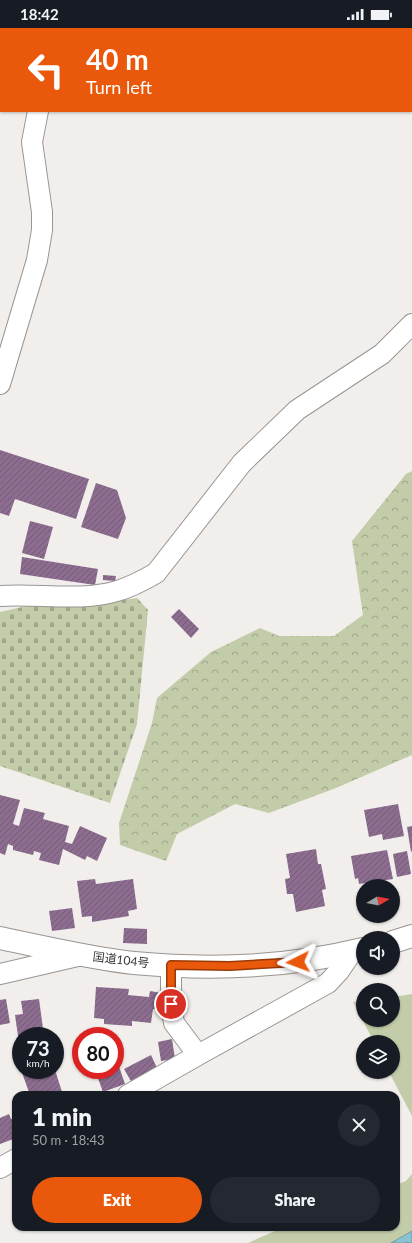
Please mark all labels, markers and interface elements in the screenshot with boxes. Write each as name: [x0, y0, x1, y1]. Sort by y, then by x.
text: 18:42: [20, 5, 59, 23]
text: 40 m: [86, 42, 149, 76]
icon: left: [20, 44, 72, 96]
text: Turn left: [86, 76, 152, 98]
north arrow: [356, 879, 400, 923]
map controls: [356, 879, 400, 1079]
button: sound: [356, 931, 400, 975]
position arrow: [277, 941, 319, 983]
street label: 国道104号: [92, 949, 150, 970]
button: search: [356, 983, 400, 1027]
pin: [154, 987, 188, 1021]
icon: arrive: [160, 993, 182, 1015]
speed limit sign: 80: [72, 1027, 124, 1079]
button: layers: [356, 1035, 400, 1079]
text: 73: [26, 1036, 50, 1060]
text: km/h: [26, 1057, 50, 1069]
text: 1 min: [32, 1102, 92, 1131]
button: close: [338, 1104, 380, 1146]
text: 50 m · 18:43: [32, 1132, 105, 1148]
button: Exit: [32, 1177, 202, 1223]
button: Share: [210, 1177, 380, 1223]

